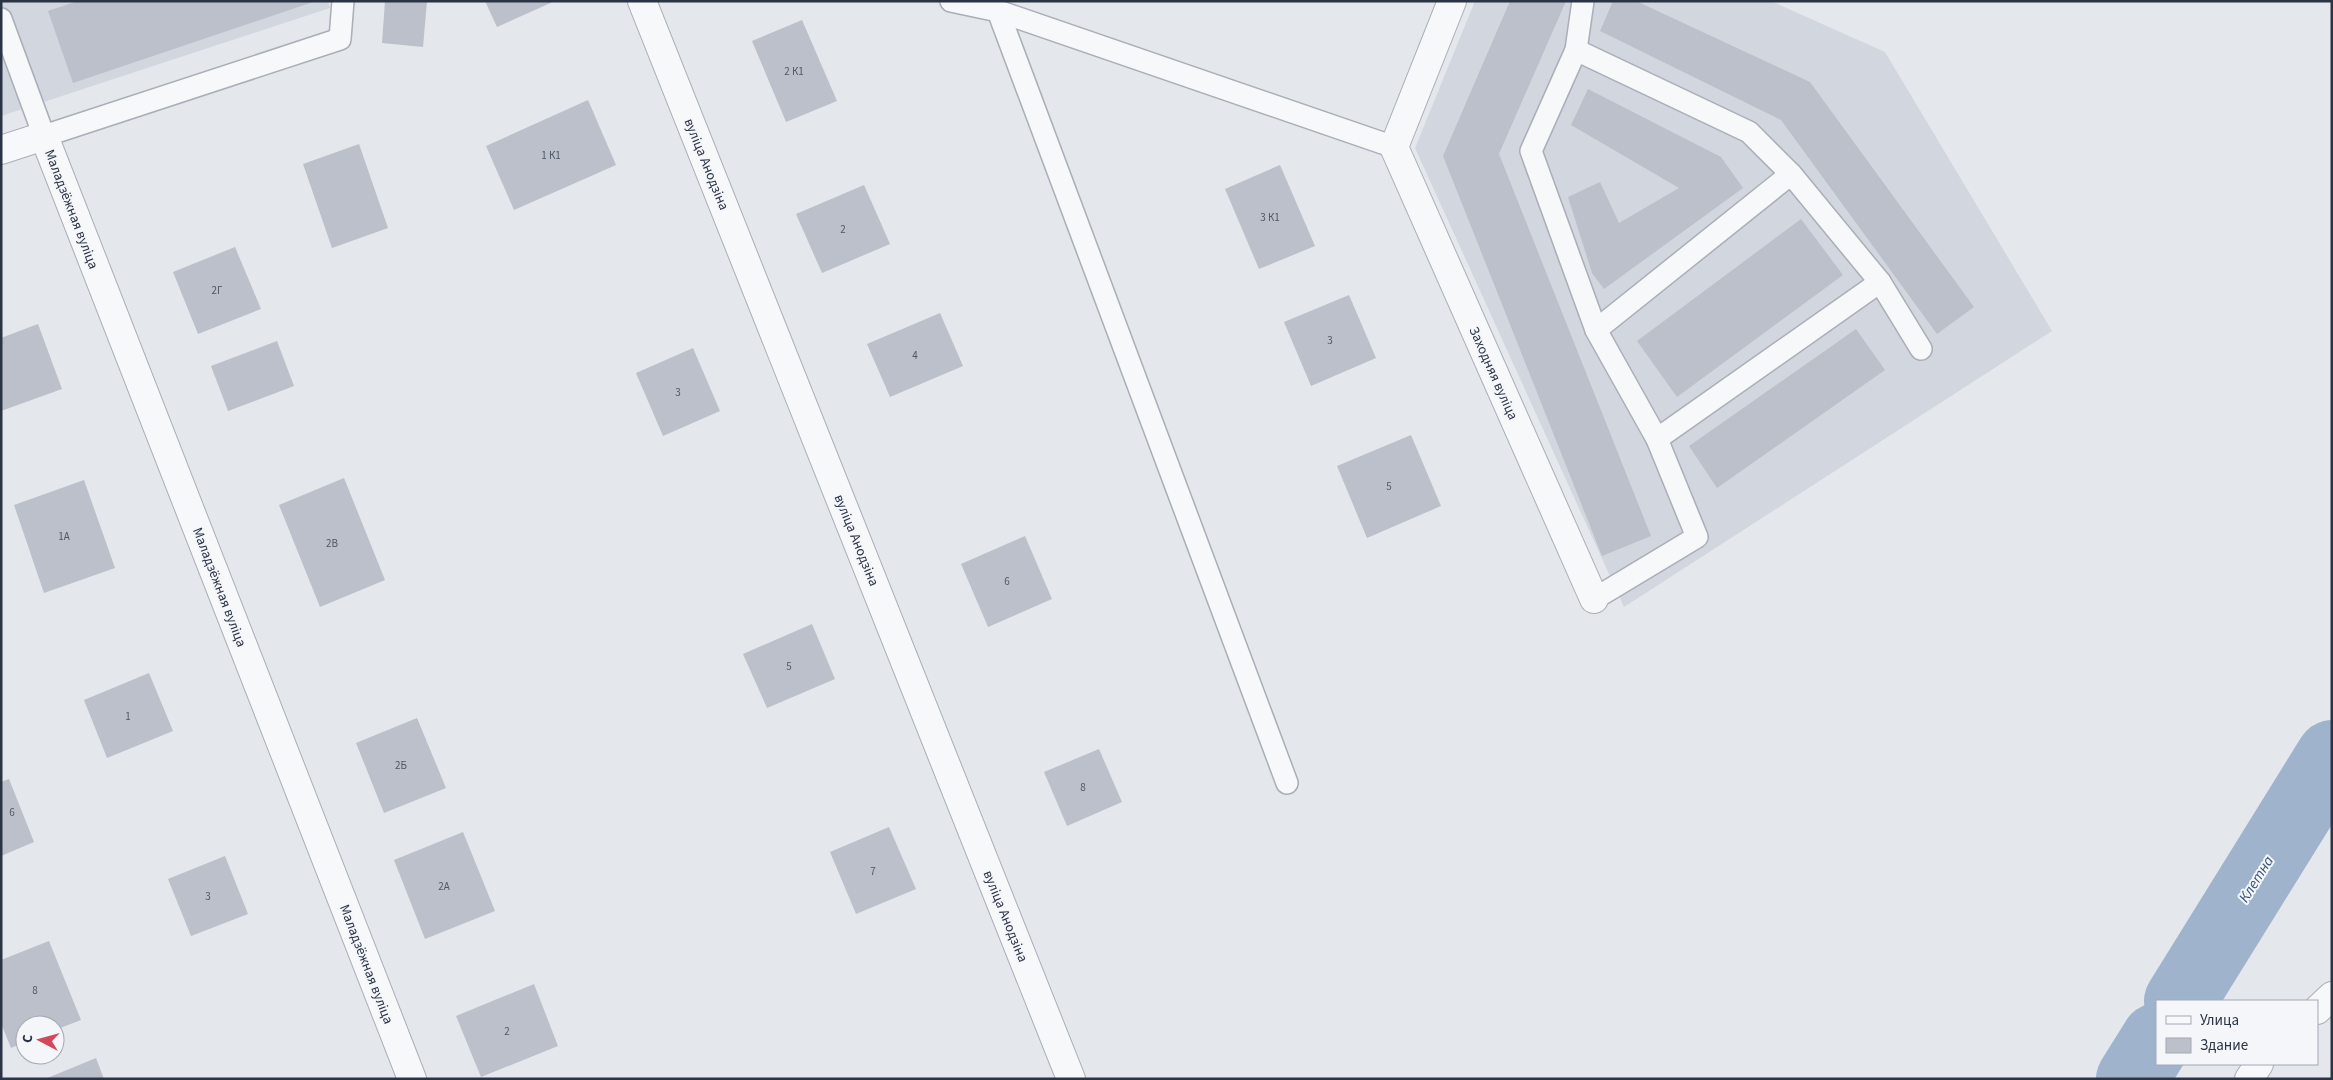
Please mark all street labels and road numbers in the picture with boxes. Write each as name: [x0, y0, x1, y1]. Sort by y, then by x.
street label: вуліца Анодзіна: [679, 115, 734, 213]
street label: Маладзёжная вуліца: [39, 147, 103, 272]
street label: Заходняя вуліца: [1464, 324, 1523, 423]
street label: вуліца Анодзіна: [829, 491, 884, 589]
street label: Маладзёжная вуліца: [187, 525, 251, 650]
street label: вуліца Анодзіна: [978, 867, 1033, 965]
street label: Маладзёжная вуліца: [334, 902, 398, 1027]

